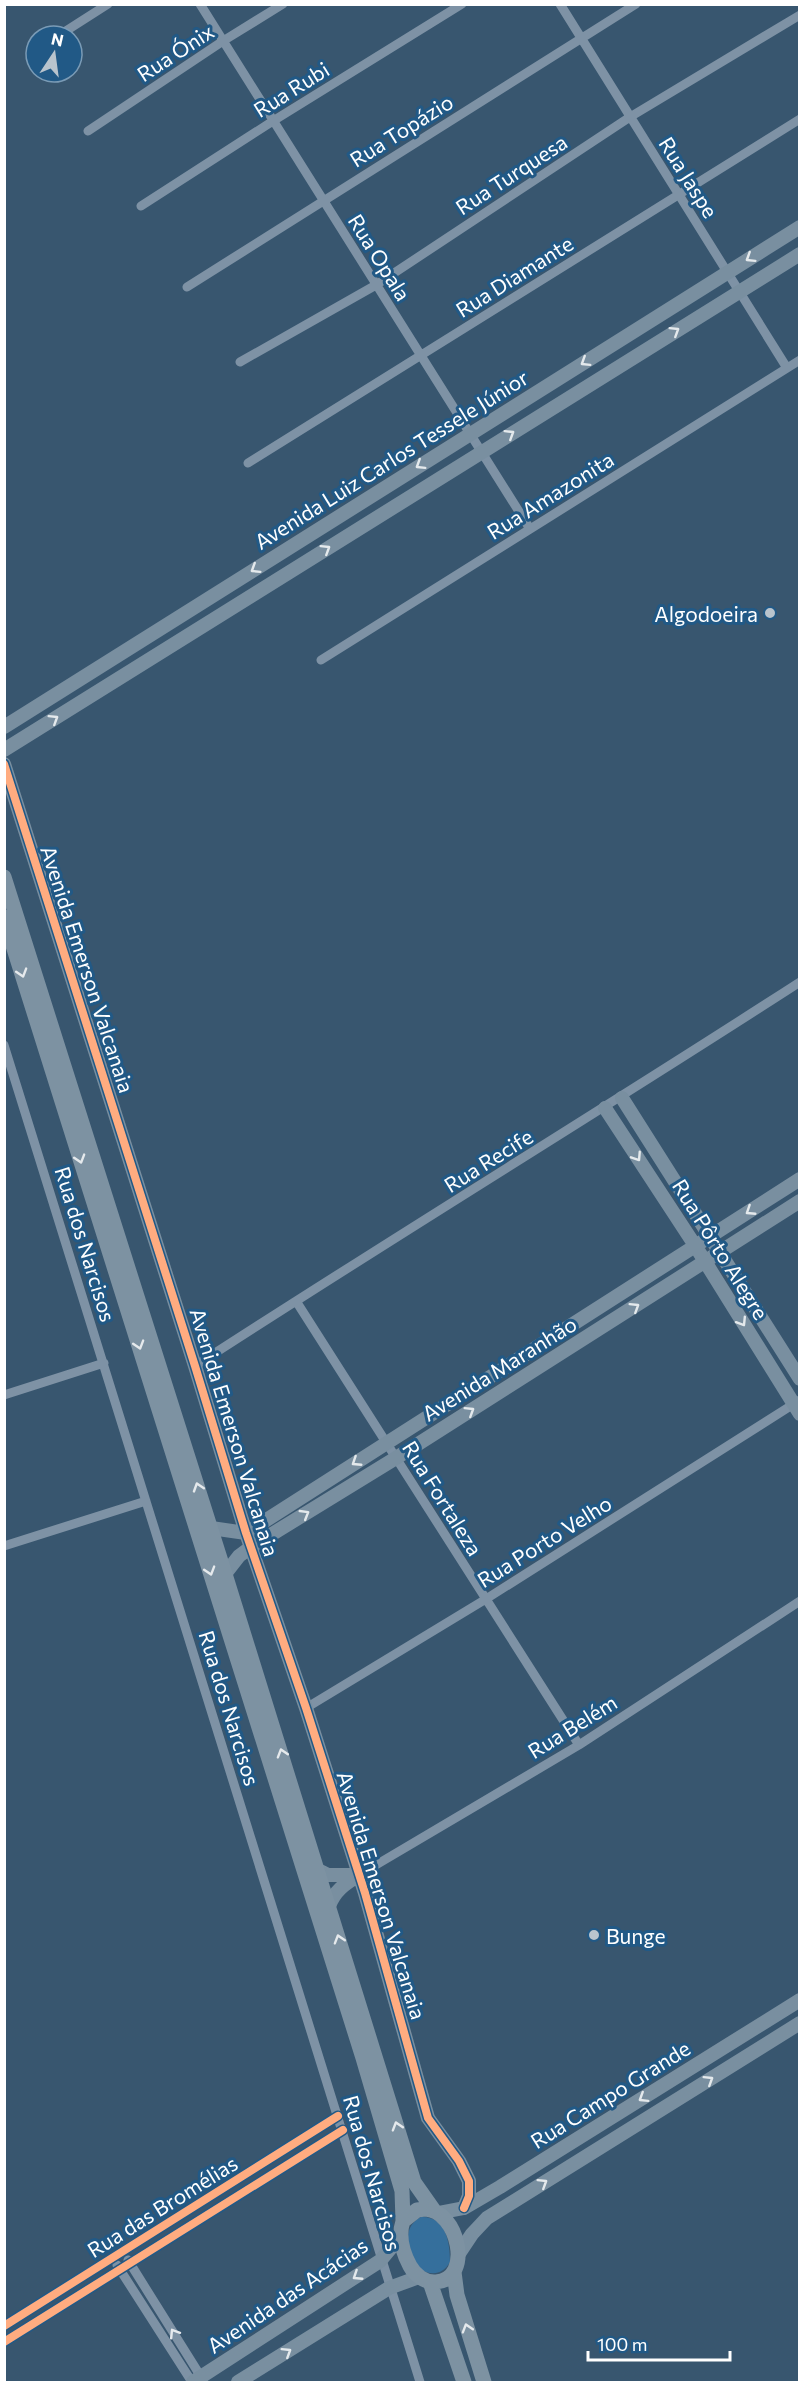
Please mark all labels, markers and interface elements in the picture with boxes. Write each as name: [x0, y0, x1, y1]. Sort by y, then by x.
street label: Rua Ónix: [132, 18, 218, 86]
north arrow: [24, 24, 84, 84]
text: N: [50, 28, 65, 50]
street label: Rua Rubi: [249, 56, 333, 122]
street label: Rua Topázio: [345, 88, 457, 172]
street label: Rua Turquesa: [451, 129, 571, 219]
street label: Rua Jaspe: [654, 132, 724, 222]
street label: Rua Opala: [344, 209, 416, 305]
street label: Rua Diamante: [451, 230, 577, 322]
one-way arrow: [746, 251, 757, 262]
one-way arrow: [669, 327, 679, 339]
one-way arrow: [581, 354, 591, 366]
street label: Avenida Luiz Carlos Tessele Júnior: [250, 364, 532, 554]
one-way arrow: [503, 431, 514, 442]
street label: Rua Amazonita: [482, 446, 618, 544]
one-way arrow: [416, 458, 426, 470]
one-way arrow: [320, 544, 330, 556]
one-way arrow: [251, 562, 261, 574]
place label: Algodoeira: [654, 601, 758, 626]
marker: Algodoeira: [763, 606, 777, 620]
one-way arrow: [48, 714, 58, 726]
street label: Avenida Emerson Valcanaia: [36, 842, 140, 1096]
one-way arrow: [15, 967, 27, 978]
street label: Rua Recife: [439, 1123, 537, 1197]
one-way arrow: [630, 1151, 641, 1162]
one-way arrow: [73, 1153, 86, 1164]
street label: Rua dos Narcisos: [51, 1163, 121, 1325]
street label: Rua Pôrto Alegre: [668, 1174, 774, 1324]
one-way arrow: [746, 1204, 757, 1215]
one-way arrow: [628, 1303, 639, 1314]
street label: Avenida Emerson Valcanaia: [185, 1305, 285, 1559]
street label: Avenida Maranhão: [417, 1310, 581, 1426]
one-way arrow: [734, 1316, 746, 1326]
one-way arrow: [132, 1339, 144, 1350]
one-way arrow: [464, 1408, 475, 1419]
street label: Rua Fortaleza: [398, 1436, 488, 1560]
one-way arrow: [351, 1455, 362, 1466]
one-way arrow: [193, 1482, 205, 1493]
street label: Rua Porto Velho: [472, 1490, 616, 1592]
one-way arrow: [299, 1510, 309, 1522]
one-way arrow: [203, 1565, 215, 1576]
street label: Rua dos Narcisos: [195, 1627, 265, 1789]
street label: Rua Belém: [523, 1689, 621, 1763]
one-way arrow: [276, 1748, 289, 1759]
street label: Avenida Emerson Valcanaia: [332, 1768, 432, 2022]
place label: Bunge: [606, 1923, 666, 1948]
marker: Bunge: [587, 1928, 601, 1942]
one-way arrow: [334, 1934, 346, 1945]
street label: Rua Campo Grande: [526, 2035, 694, 2153]
one-way arrow: [703, 2075, 713, 2087]
one-way arrow: [639, 2090, 649, 2102]
street label: Rua dos Narcisos: [339, 2092, 407, 2254]
one-way arrow: [392, 2121, 404, 2132]
street label: Rua das Bromélias: [82, 2150, 242, 2262]
one-way arrow: [537, 2178, 547, 2190]
street label: Avenida das Acácias: [202, 2232, 372, 2358]
one-way arrow: [353, 2269, 364, 2280]
one-way arrow: [462, 2323, 475, 2334]
scale bar: [588, 2324, 730, 2362]
one-way arrow: [169, 2329, 181, 2339]
text: 100 m: [597, 2333, 647, 2355]
one-way arrow: [281, 2348, 292, 2359]

